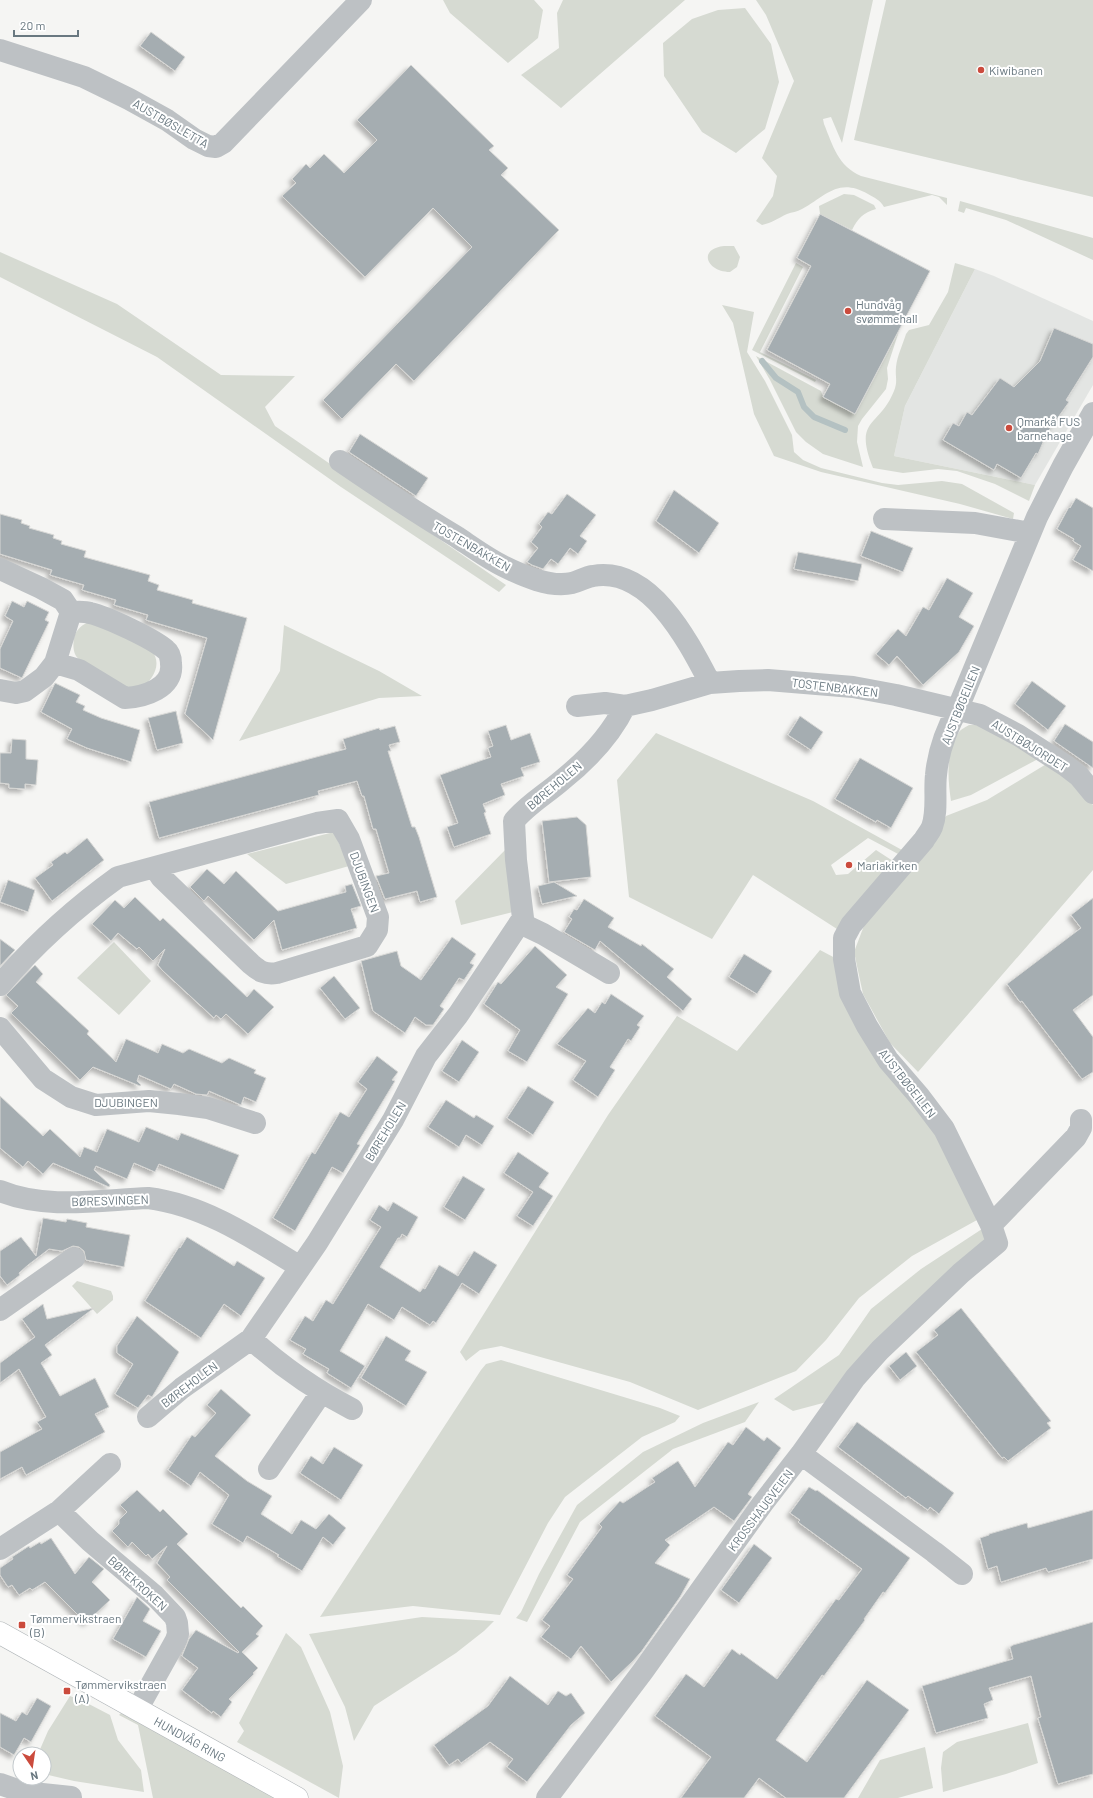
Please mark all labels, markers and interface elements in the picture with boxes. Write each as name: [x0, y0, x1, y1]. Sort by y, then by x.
scale bar: [14, 12, 78, 38]
text: 20 m: [20, 18, 46, 32]
place label: Kiwibanen: [989, 63, 1043, 77]
marker: Kiwibanen: [976, 65, 986, 75]
street label: AUSTBØSLETTA: [131, 96, 211, 150]
place label: Hundvåg svømmehall: [856, 297, 918, 325]
marker: Hundvåg svømmehall: [843, 306, 853, 316]
place label: Qmarkå FUS barnehage: [1017, 414, 1080, 442]
marker: Qmarkå FUS barnehage: [1004, 423, 1014, 433]
street label: TOSTENBAKKEN: [431, 518, 513, 574]
street label: AUSTBØGEILEN: [938, 664, 982, 746]
street label: TOSTENBAKKEN: [791, 675, 879, 699]
street label: AUSTBØJORDET: [990, 716, 1071, 774]
street label: BØREHOLEN: [524, 758, 584, 812]
street label: DJUBINGEN: [348, 850, 382, 914]
place label: Mariakirken: [857, 858, 917, 872]
marker: Mariakirken: [844, 860, 854, 870]
street label: AUSTBØGEILEN: [877, 1046, 939, 1120]
street label: DJUBINGEN: [94, 1095, 158, 1109]
street label: BØREHOLEN: [362, 1099, 408, 1163]
street label: BØRESVINGEN: [71, 1192, 149, 1208]
street label: BØREHOLEN: [158, 1358, 220, 1410]
street label: KROSSHAUGVEIEN: [725, 1466, 795, 1554]
street label: BØREKROKEN: [106, 1553, 170, 1613]
place label: Tømmervikstraen (B): [29, 1611, 121, 1639]
marker: Tømmervikstraen (B): [17, 1620, 27, 1630]
place label: Tømmervikstraen (A): [74, 1677, 166, 1705]
marker: Tømmervikstraen (A): [62, 1686, 72, 1696]
street label: HUNDVÅG RING: [152, 1714, 228, 1764]
north arrow: [12, 1746, 52, 1786]
text: N: [29, 1769, 39, 1783]

